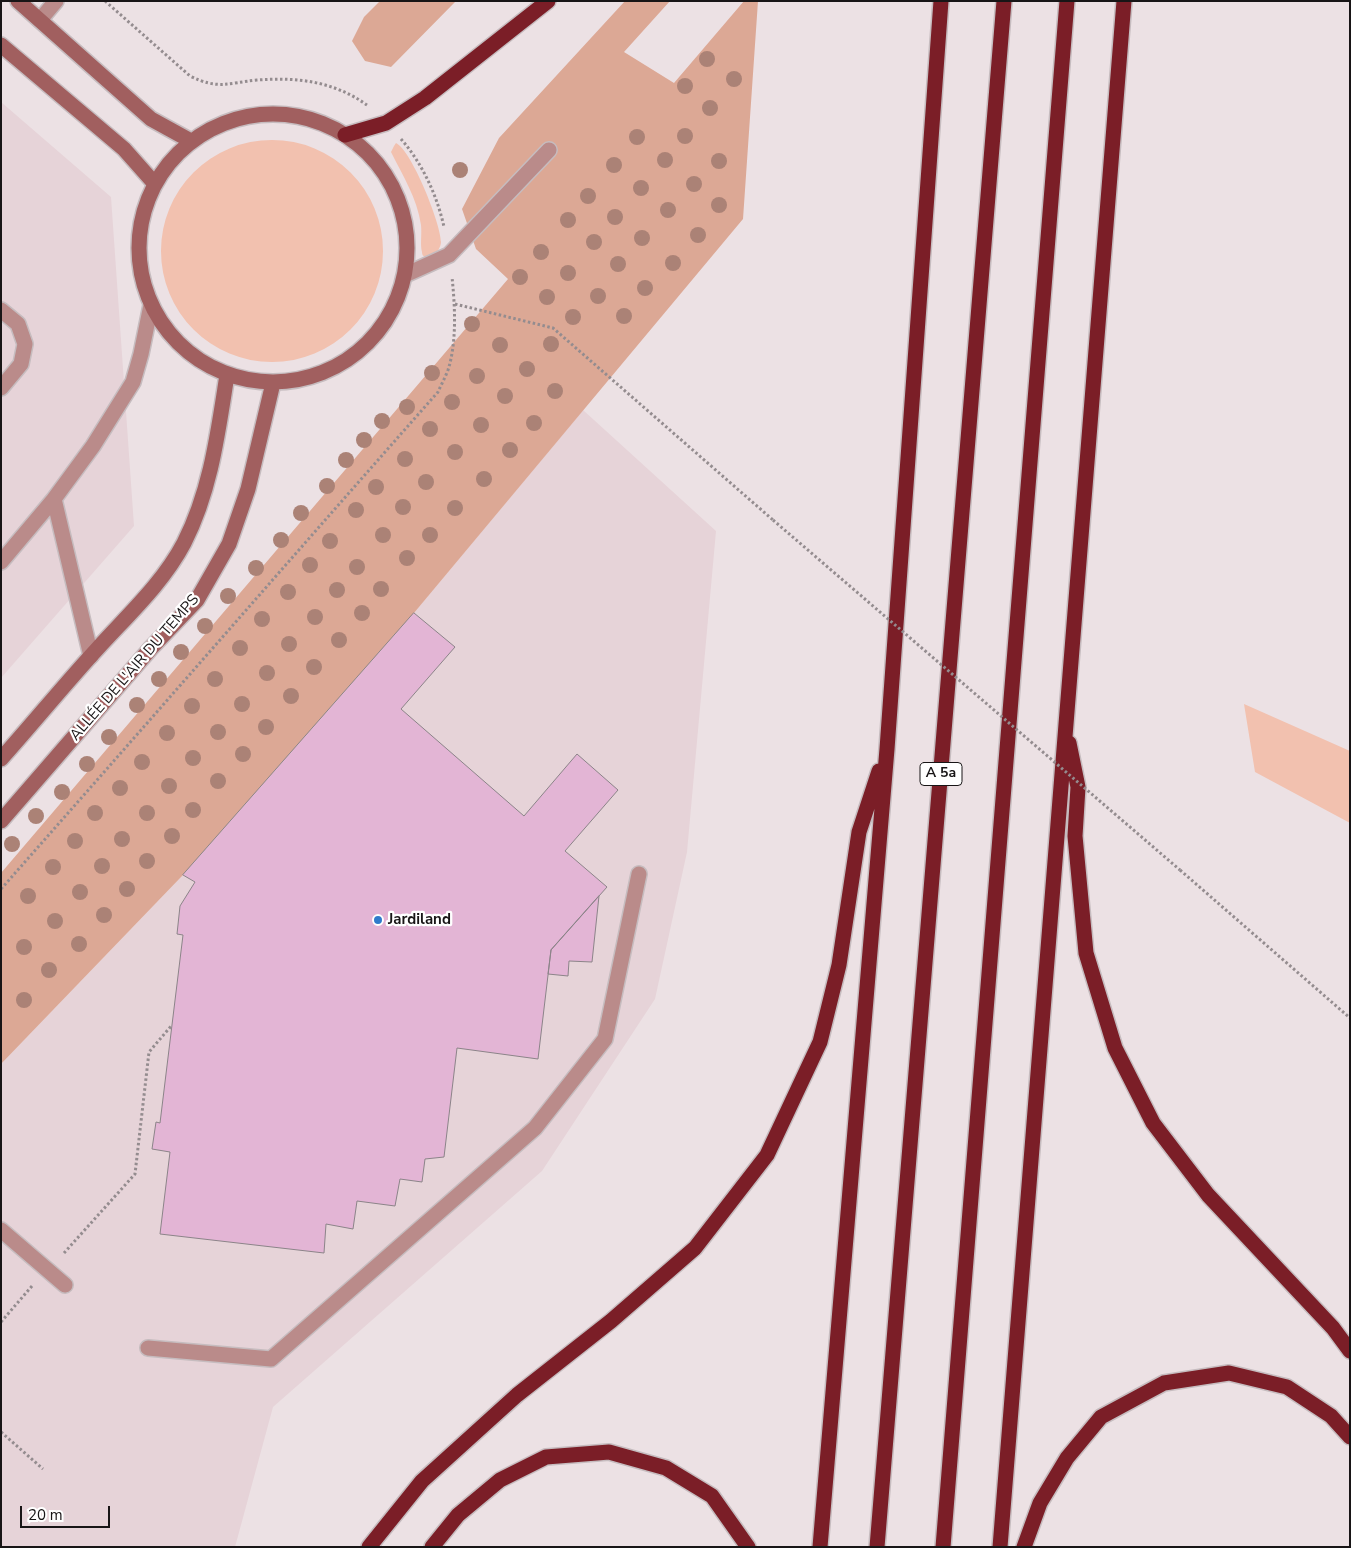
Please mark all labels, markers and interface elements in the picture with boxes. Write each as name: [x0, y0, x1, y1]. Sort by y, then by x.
street label: ALLÉE DE L'AIR DU TEMPS: [67, 591, 203, 745]
road number: A 5a: [920, 762, 962, 786]
place label: Jardiland: [388, 911, 451, 929]
marker: Jardiland: [372, 914, 384, 926]
scale bar: [22, 1496, 112, 1528]
text: 20 m: [28, 1505, 63, 1525]

